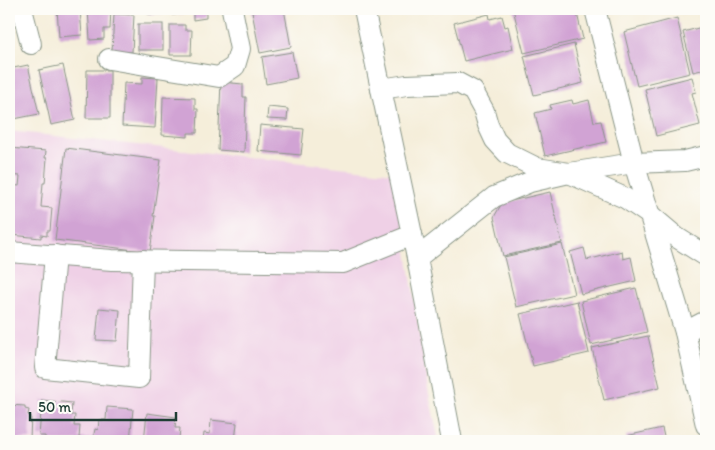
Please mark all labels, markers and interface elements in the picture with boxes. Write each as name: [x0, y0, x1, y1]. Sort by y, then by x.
scale bar: [30, 390, 176, 422]
text: 50 m: [38, 398, 71, 416]

